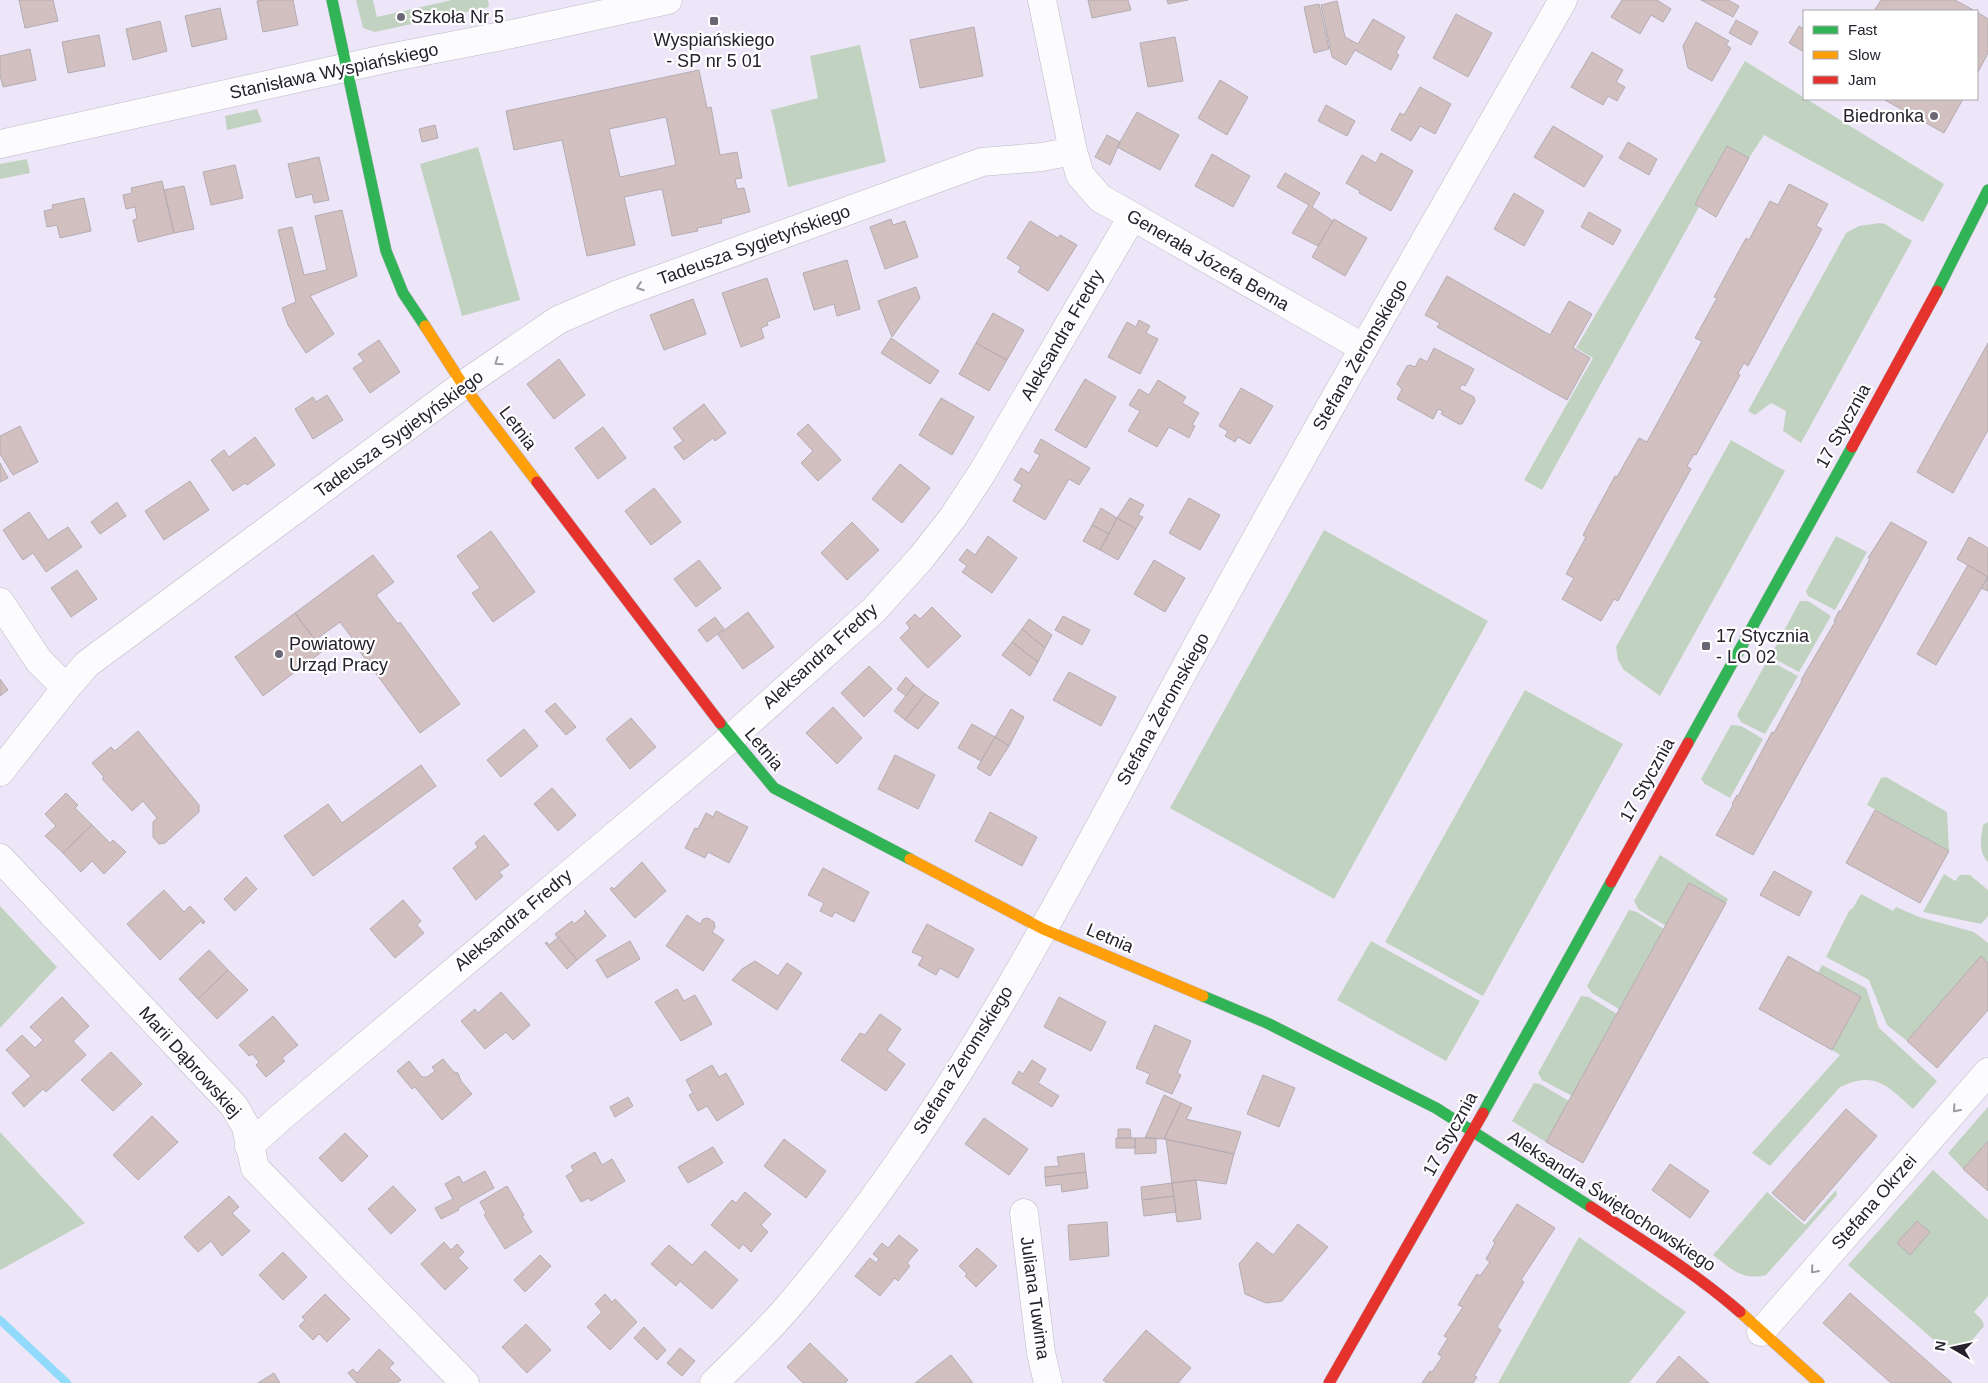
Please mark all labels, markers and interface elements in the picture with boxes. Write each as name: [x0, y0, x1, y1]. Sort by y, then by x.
place label: Szkoła Nr 5: [411, 7, 504, 27]
legend: [1803, 10, 1978, 100]
marker: Szkoła Nr 5: [395, 11, 407, 23]
marker: Wyspiańskiego - SP nr 5 01: [708, 15, 720, 27]
text: Fast: [1848, 21, 1878, 38]
place label: Wyspiańskiego - SP nr 5 01: [654, 30, 774, 71]
street label: Stanisława Wyspiańskiego: [228, 39, 440, 103]
text: Slow: [1848, 46, 1881, 63]
text: Jam: [1848, 71, 1876, 88]
place label: Biedronka: [1843, 106, 1925, 126]
marker: Biedronka: [1928, 110, 1940, 122]
street label: Tadeusza Sygietyńskiego: [655, 201, 853, 289]
street label: Generała Józefa Bema: [1123, 205, 1294, 315]
street label: Aleksandra Fredry: [1017, 266, 1107, 404]
street label: Stefana Żeromskiego: [1309, 276, 1411, 434]
one-way arrow: [637, 281, 645, 291]
one-way arrow: [494, 356, 503, 365]
street label: Tadeusza Sygietyńskiego: [311, 366, 487, 502]
street label: 17 Stycznia: [1812, 380, 1875, 472]
street label: Letnia: [495, 402, 541, 454]
street label: Aleksandra Fredry: [759, 599, 881, 713]
place label: 17 Stycznia - LO 02: [1716, 626, 1810, 667]
street label: Stefana Żeromskiego: [1113, 629, 1213, 789]
place label: Powiatowy Urząd Pracy: [289, 634, 388, 675]
marker: 17 Stycznia - LO 02: [1700, 640, 1712, 652]
marker: Powiatowy Urząd Pracy: [273, 648, 285, 660]
street label: Letnia: [741, 724, 788, 775]
street label: 17 Stycznia: [1616, 734, 1679, 826]
street label: Aleksandra Fredry: [450, 865, 576, 975]
street label: Letnia: [1084, 919, 1137, 957]
street label: Stefana Żeromskiego: [909, 982, 1017, 1138]
street label: Marii Dąbrowskiej: [135, 1003, 245, 1121]
street label: 17 Stycznia: [1419, 1088, 1482, 1180]
one-way arrow: [1952, 1103, 1961, 1112]
street label: Aleksandra Świętochowskiego: [1505, 1126, 1720, 1276]
street label: Stefana Okrzei: [1827, 1151, 1921, 1253]
street label: Juliana Tuwima: [1016, 1235, 1054, 1362]
one-way arrow: [1811, 1265, 1820, 1274]
north arrow: [1928, 1323, 1978, 1373]
text: N: [1931, 1340, 1949, 1352]

